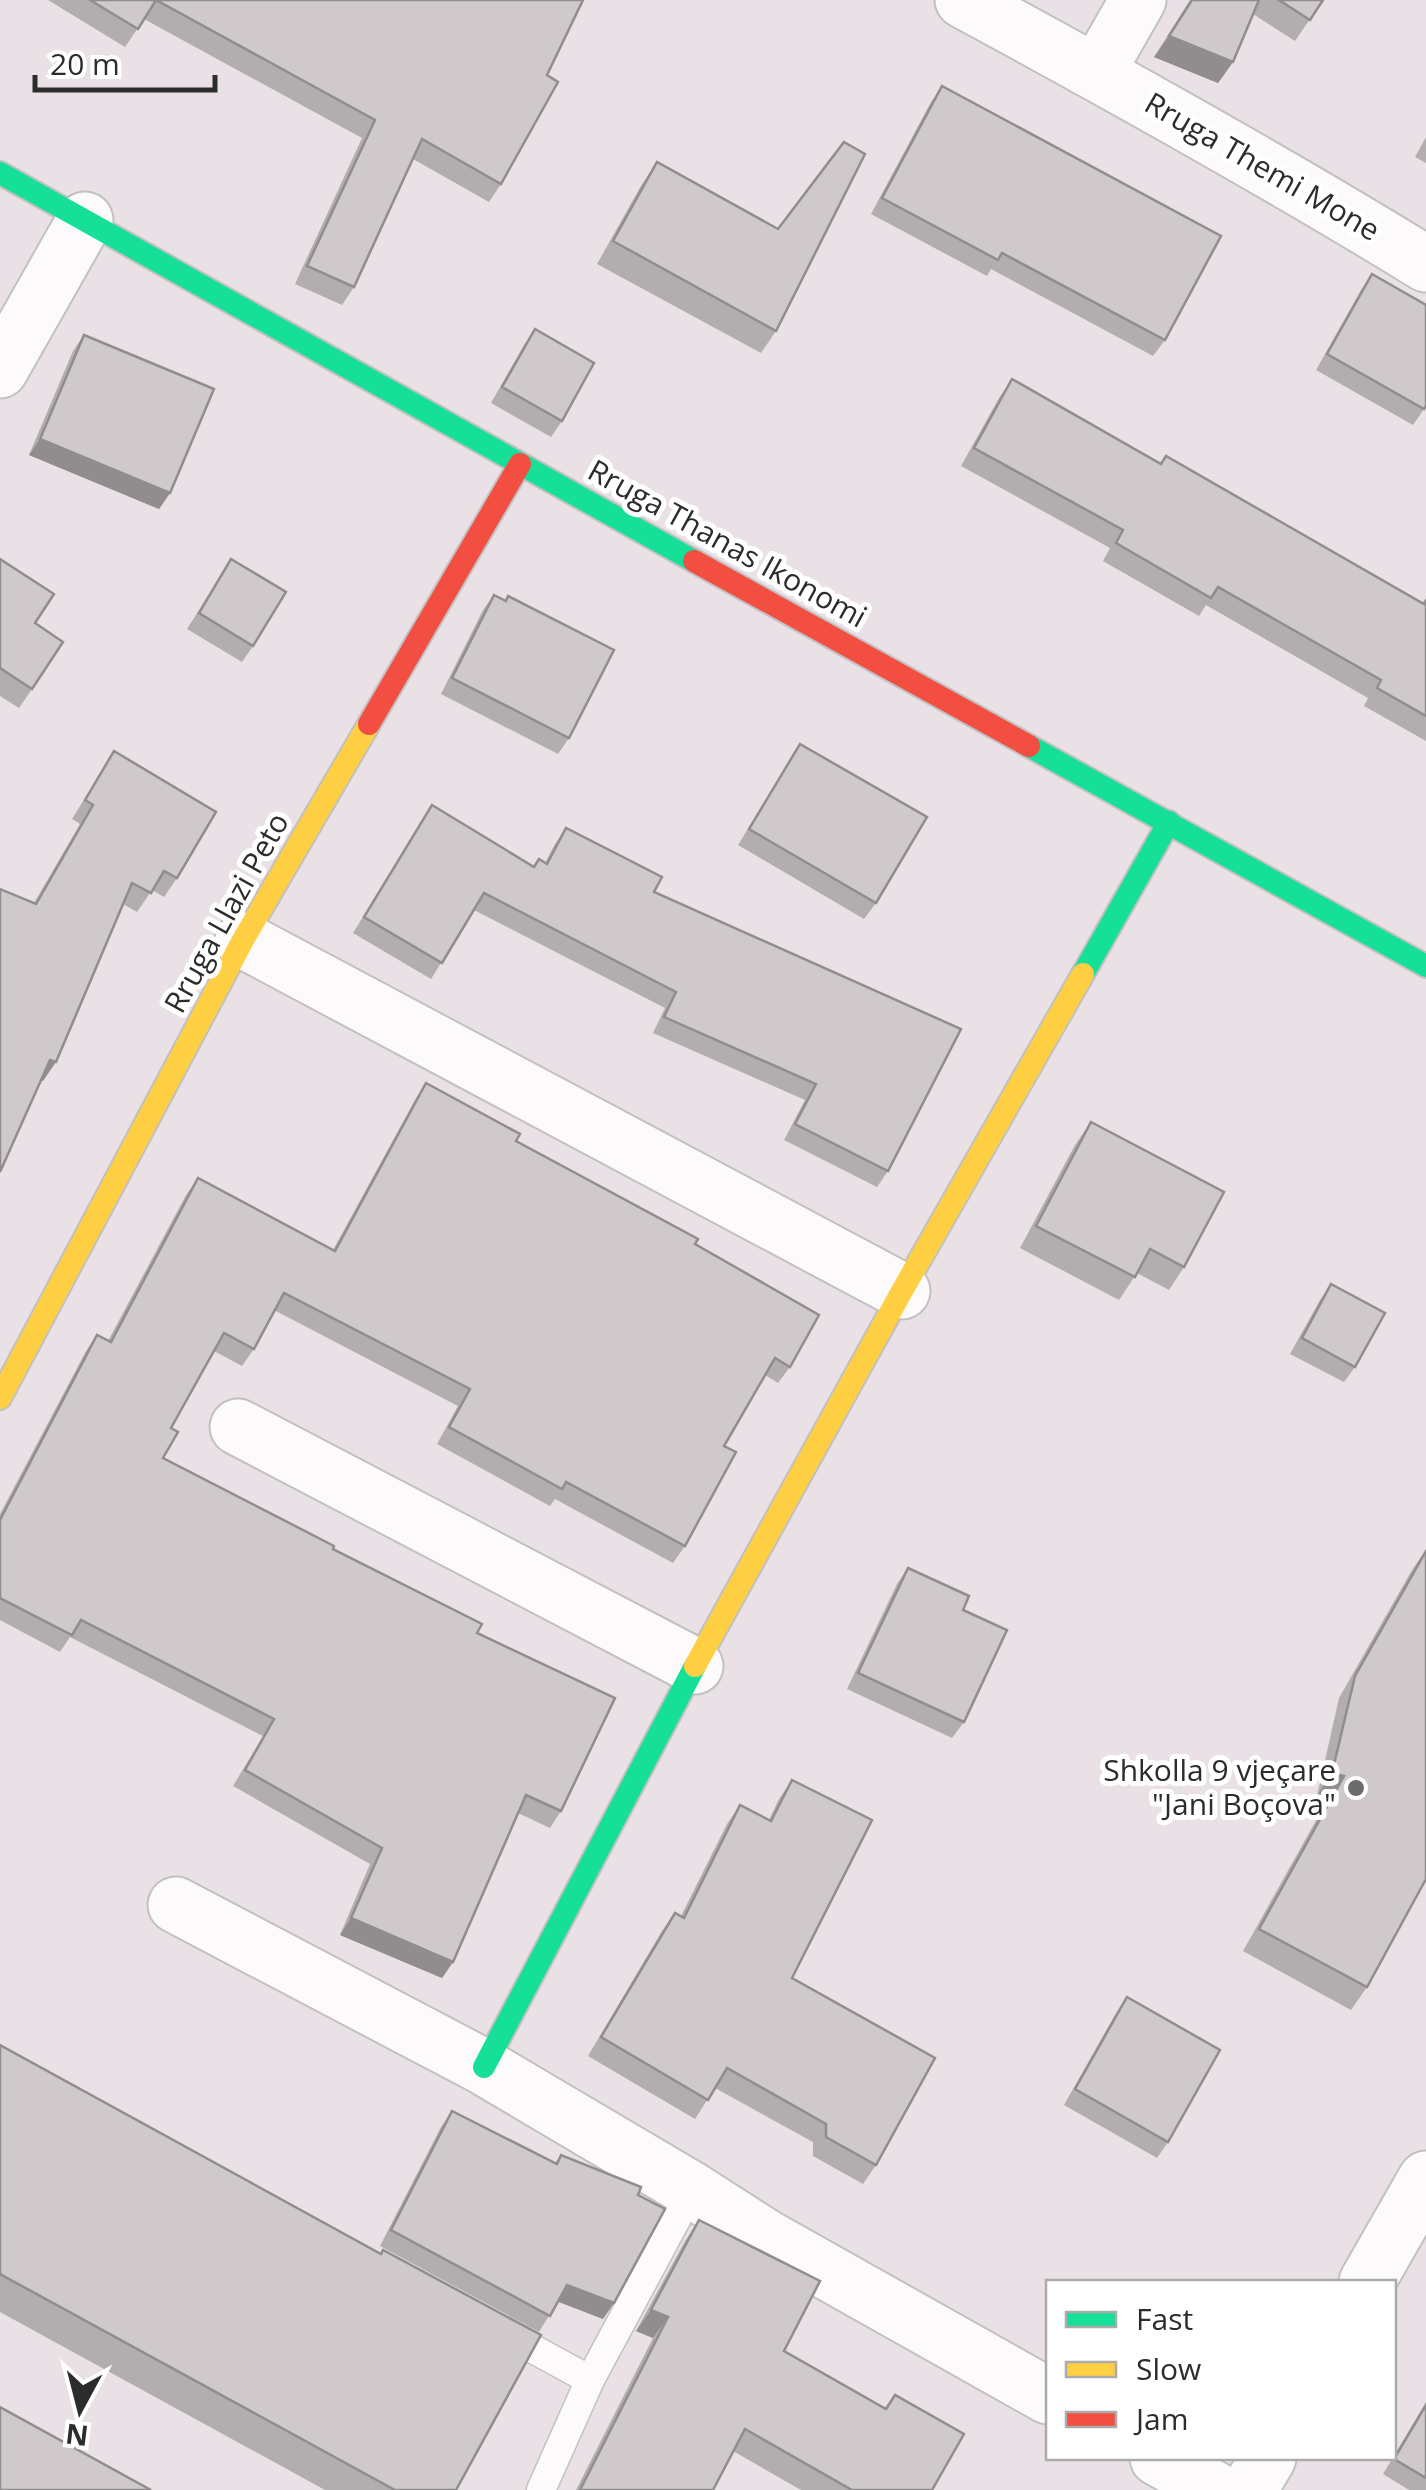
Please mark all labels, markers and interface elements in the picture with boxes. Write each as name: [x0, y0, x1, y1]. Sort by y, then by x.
scale bar: [35, 30, 215, 92]
text: 20 m: [50, 43, 120, 84]
street label: Rruga Themi Mone: [1138, 82, 1388, 250]
street label: Rruga Thanas Ikonomi: [581, 449, 874, 636]
street label: Rruga Llazi Peto: [154, 805, 298, 1020]
place label: Shkolla 9 vjeçare "Jani Boçova": [1103, 1749, 1336, 1824]
marker: Shkolla 9 vjeçare "Jani Boçova": [1345, 1777, 1367, 1799]
legend: [1046, 2280, 1396, 2460]
text: Fast: [1136, 2298, 1193, 2339]
text: Slow: [1136, 2348, 1201, 2389]
north arrow: [30, 2360, 130, 2460]
text: Jam: [1133, 2398, 1189, 2439]
text: N: [63, 2416, 90, 2456]

